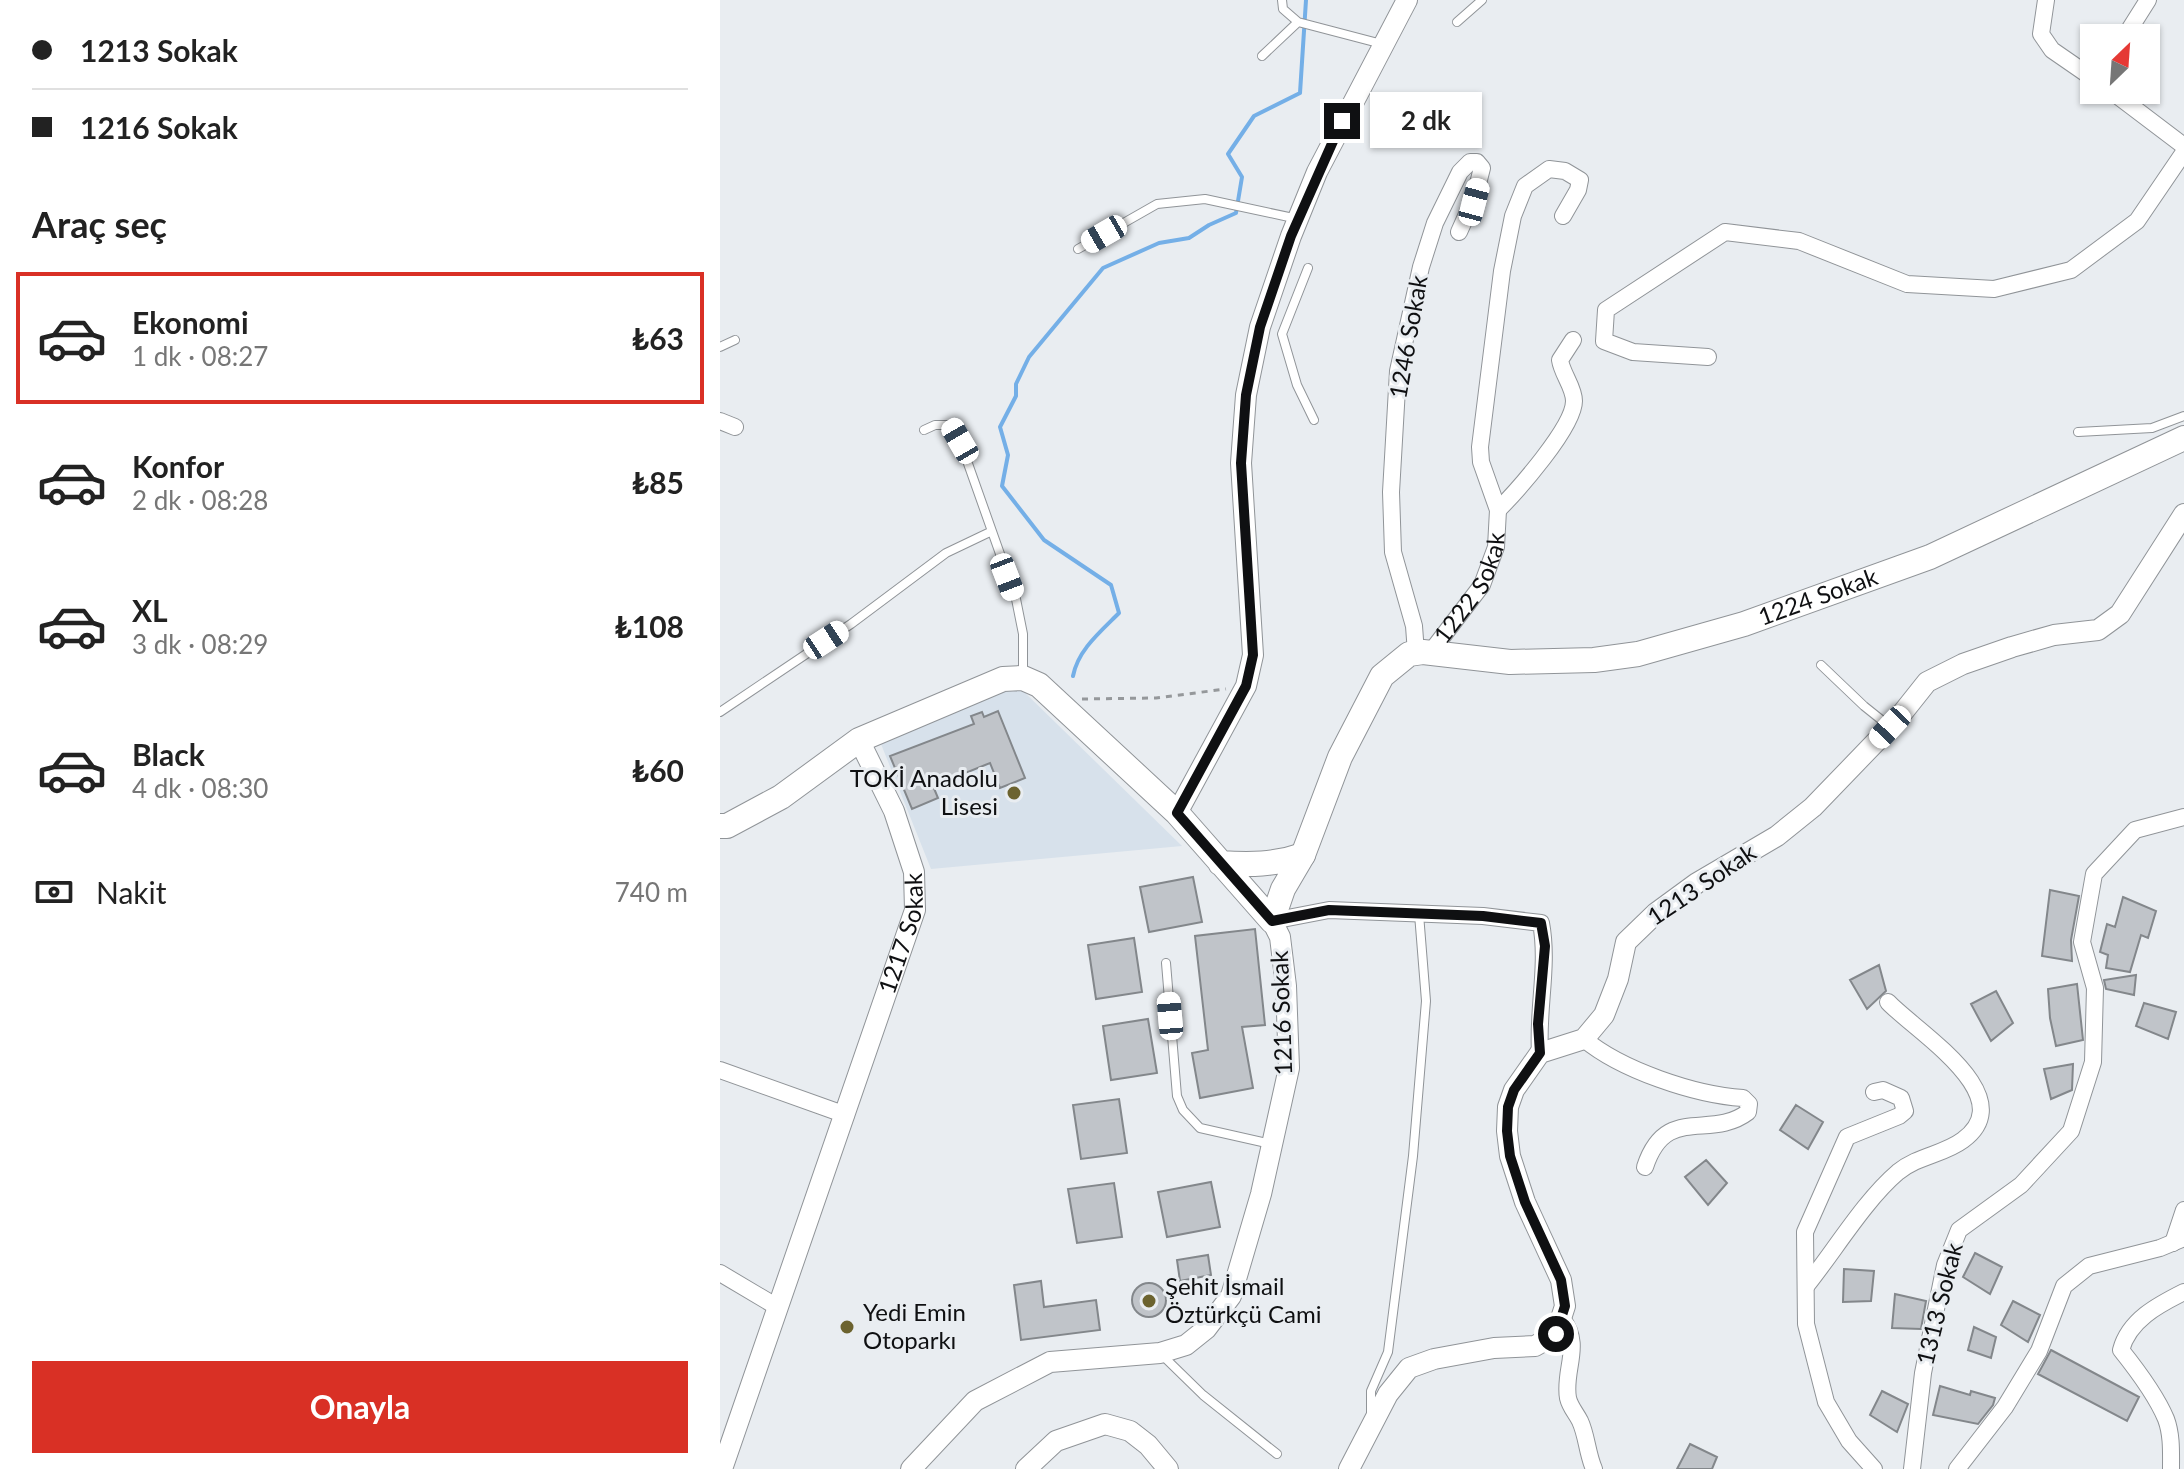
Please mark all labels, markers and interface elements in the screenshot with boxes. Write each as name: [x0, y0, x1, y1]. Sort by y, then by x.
north arrow: [2080, 24, 2160, 104]
map controls: [2080, 24, 2160, 104]
text: 1213 Sokak: [80, 32, 238, 68]
callout: 2 dk: [1370, 93, 1482, 149]
route end: [1324, 103, 1360, 139]
text: 2 dk: [1401, 104, 1451, 136]
text: 1216 Sokak: [80, 109, 238, 145]
car: [1456, 176, 1492, 228]
text: Araç seç: [32, 202, 167, 246]
car: [1077, 212, 1131, 256]
street label: 1246 Sokak: [1382, 272, 1433, 401]
icon: car: [36, 302, 108, 374]
text: Ekonomi: [132, 304, 249, 340]
text: ₺63: [632, 320, 684, 356]
text: 1 dk · 08:27: [132, 340, 268, 372]
car: [938, 414, 982, 468]
icon: car: [36, 446, 108, 518]
text: Konfor: [132, 448, 224, 484]
text: ₺85: [632, 464, 684, 500]
text: 2 dk · 08:28: [132, 484, 268, 516]
street label: 1222 Sokak: [1427, 531, 1510, 648]
car: [987, 550, 1027, 604]
street label: 1224 Sokak: [1754, 561, 1882, 631]
icon: car: [36, 590, 108, 662]
text: XL: [132, 592, 168, 628]
text: ₺108: [614, 608, 684, 644]
car: [799, 617, 853, 663]
text: 3 dk · 08:29: [132, 628, 268, 660]
car: [1865, 701, 1915, 753]
icon: car: [36, 734, 108, 806]
text: Black: [132, 736, 205, 772]
text: ₺60: [632, 752, 684, 788]
place label: TOKİ Anadolu Lisesi: [850, 763, 998, 820]
text: 4 dk · 08:30: [132, 772, 268, 804]
marker: TOKİ Anadolu Lisesi: [1005, 784, 1023, 802]
street label: 1213 Sokak: [1641, 836, 1762, 931]
icon: cash: [32, 870, 76, 914]
street label: 1217 Sokak: [871, 872, 928, 997]
text: Nakit: [96, 874, 167, 910]
text: 740 m: [615, 876, 688, 908]
street label: 1216 Sokak: [1264, 949, 1297, 1076]
car: [1156, 991, 1184, 1041]
street label: 1313 Sokak: [1909, 1239, 1968, 1368]
place label: Şehit İsmail Öztürkçü Cami: [1165, 1271, 1321, 1328]
marker: Şehit İsmail Öztürkçü Cami: [1140, 1292, 1158, 1310]
place label: Yedi Emin Otoparkı: [863, 1297, 966, 1354]
route start: [1538, 1316, 1574, 1352]
marker: Yedi Emin Otoparkı: [838, 1318, 856, 1336]
button: Onayla: [32, 1361, 688, 1453]

